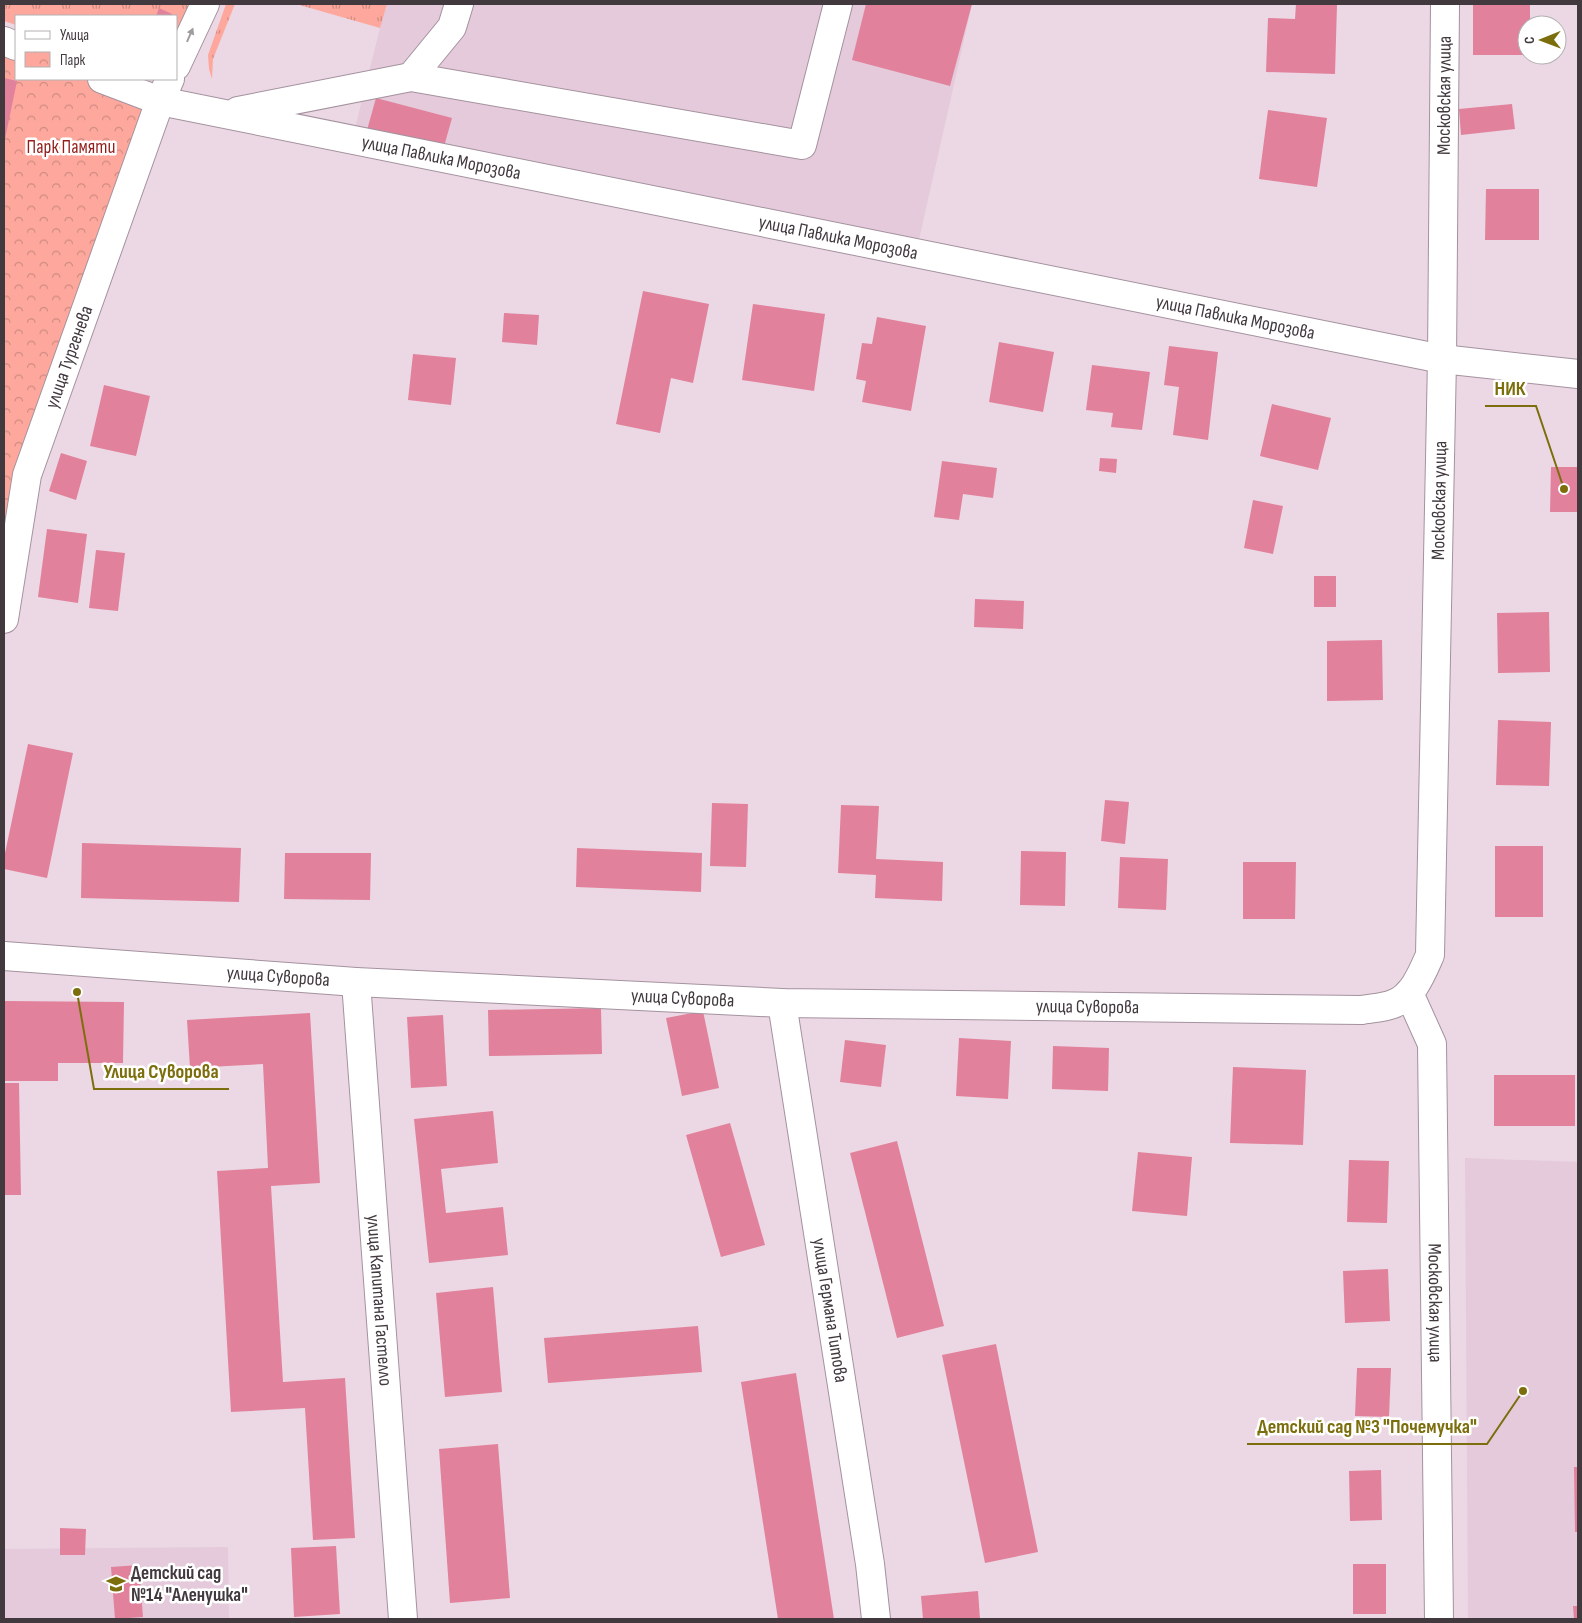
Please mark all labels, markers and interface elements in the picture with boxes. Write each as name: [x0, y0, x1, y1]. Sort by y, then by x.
legend: [15, 15, 178, 80]
north arrow: [1517, 15, 1567, 65]
text: Улица: [60, 26, 89, 45]
one-way arrow: [187, 28, 195, 42]
street label: Московская улица: [1432, 36, 1456, 155]
text: С: [1521, 36, 1538, 44]
text: Парк: [60, 51, 86, 70]
street label: улица Павлика Морозова: [360, 130, 523, 185]
park label: Парк Памяти: [27, 136, 115, 159]
street label: улица Павлика Морозова: [757, 210, 920, 265]
street label: улица Павлика Морозова: [1154, 290, 1317, 345]
street label: улица Тургенева: [40, 303, 98, 412]
callout: НИК: [1485, 371, 1536, 406]
text: НИК: [1494, 377, 1526, 401]
street label: Московская улица: [1426, 441, 1452, 560]
street label: улица Суворова: [226, 961, 331, 992]
street label: улица Суворова: [630, 984, 735, 1012]
street label: улица Суворова: [1036, 995, 1139, 1019]
callout: Улица Суворова: [94, 1054, 229, 1089]
text: Улица Суворова: [103, 1060, 219, 1084]
street label: улица Капитана Гастелло: [362, 1214, 397, 1387]
street label: улица Германа Титова: [808, 1236, 853, 1384]
street label: Московская улица: [1423, 1243, 1447, 1363]
callout: Детский сад №3 "Почемучка": [1247, 1409, 1487, 1444]
text: Детский сад №3 "Почемучка": [1257, 1415, 1477, 1439]
place label: Детский сад №14 "Аленушка": [131, 1562, 248, 1607]
school or university icon: Детский сад №14 "Аленушка": [105, 1573, 127, 1595]

